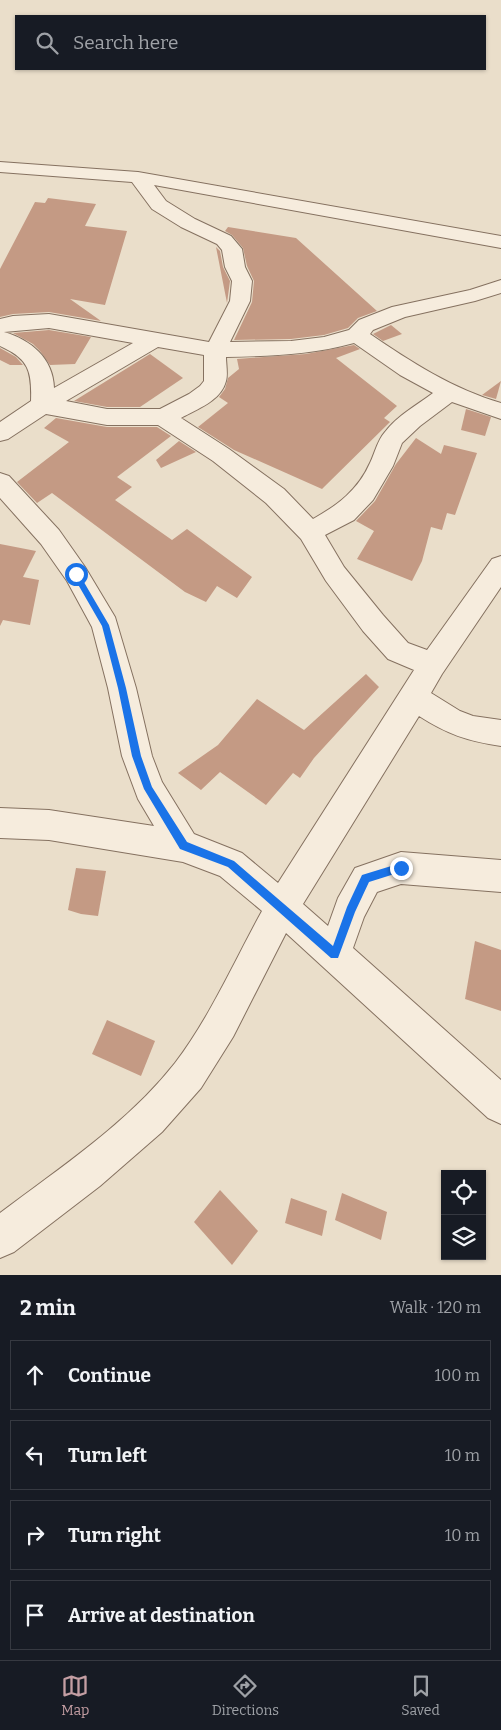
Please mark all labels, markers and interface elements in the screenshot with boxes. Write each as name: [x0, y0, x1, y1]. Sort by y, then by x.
search box: [15, 15, 486, 70]
icon: search: [33, 29, 61, 57]
text: Search here: [73, 31, 178, 54]
route start: [65, 563, 88, 586]
route end: [390, 857, 413, 880]
map controls: [441, 1170, 486, 1260]
button: locate: [441, 1170, 486, 1215]
button: layers: [441, 1215, 486, 1260]
text: 2 min: [20, 1295, 76, 1321]
text: Walk · 120 m: [390, 1298, 481, 1317]
icon: ahead: [21, 1361, 49, 1389]
text: Continue: [68, 1364, 151, 1387]
text: 100 m: [435, 1366, 480, 1385]
icon: left: [21, 1441, 49, 1469]
text: Turn left: [68, 1444, 147, 1467]
text: 10 m: [445, 1446, 480, 1465]
icon: right: [21, 1521, 49, 1549]
text: Turn right: [68, 1524, 161, 1547]
text: 10 m: [445, 1526, 480, 1545]
icon: arrive: [21, 1601, 49, 1629]
text: Arrive at destination: [68, 1604, 255, 1627]
tab: Map: [61, 1672, 89, 1719]
tab: Directions: [212, 1672, 279, 1719]
tab: Saved: [401, 1672, 440, 1719]

